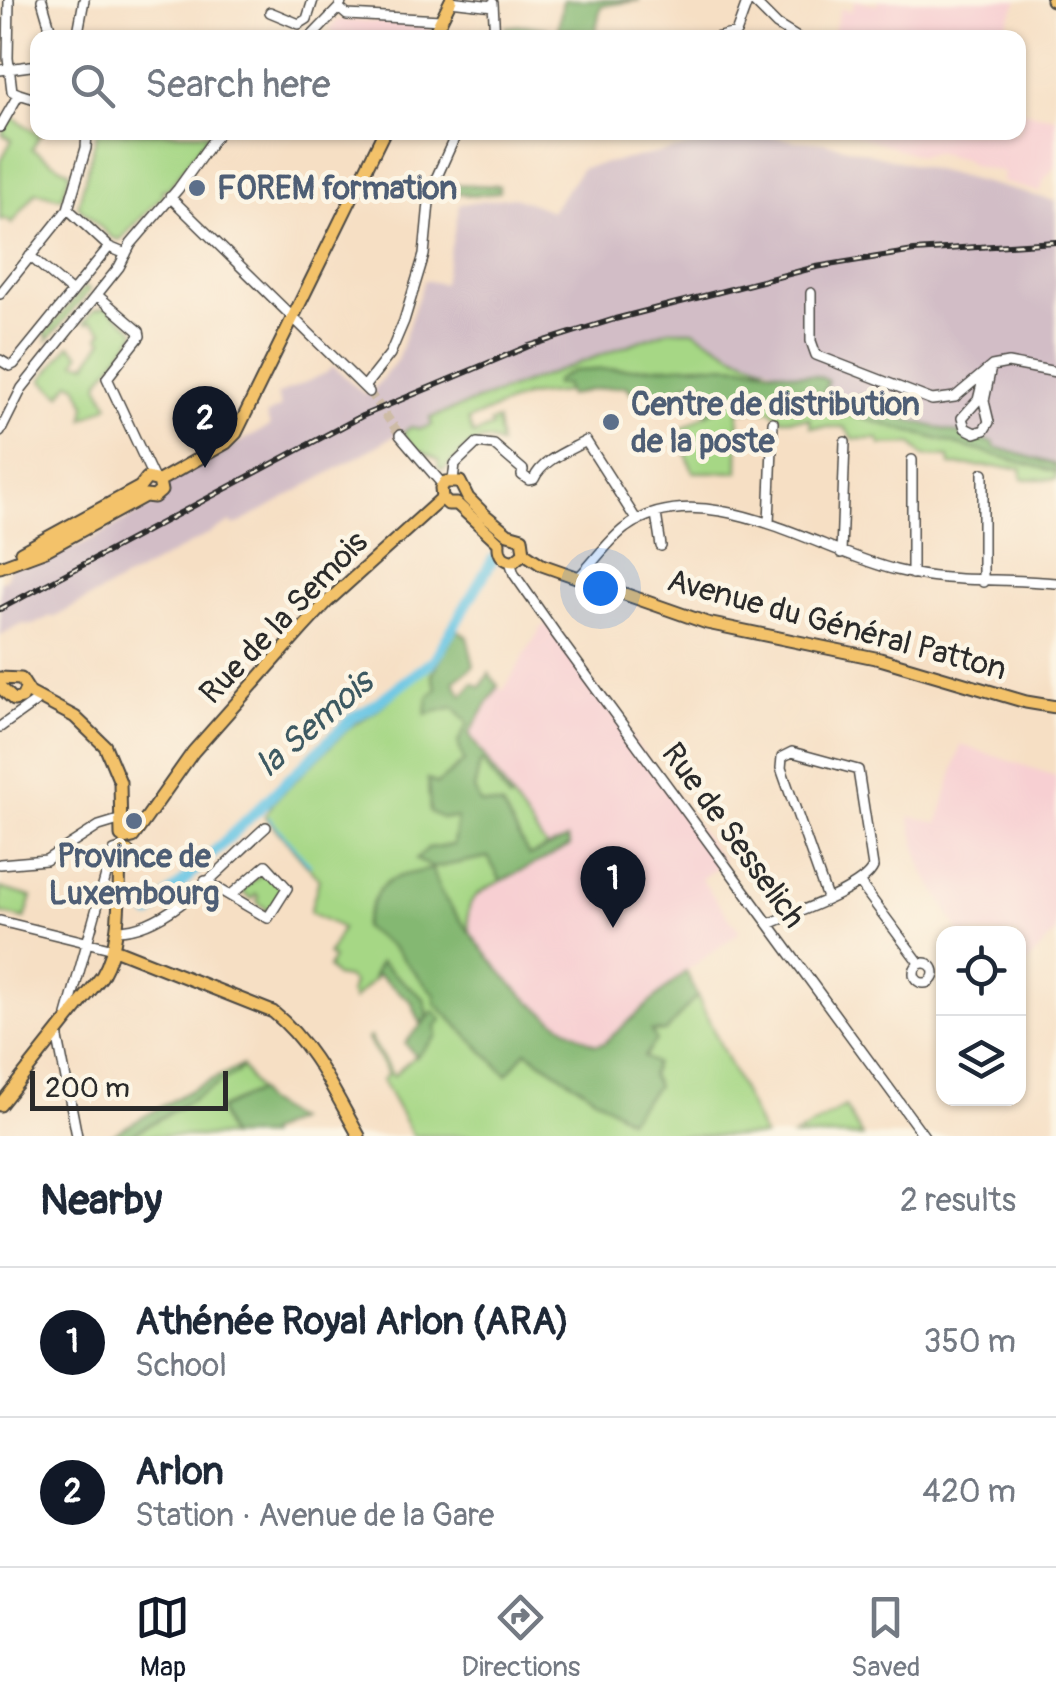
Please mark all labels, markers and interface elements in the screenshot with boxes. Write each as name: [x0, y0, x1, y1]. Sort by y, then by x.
search box: [30, 30, 1026, 140]
icon: search: [65, 58, 120, 113]
text: Search here: [145, 61, 331, 109]
place label: FOREM formation: [217, 169, 457, 209]
marker: FOREM formation: [186, 177, 208, 199]
place label: Centre de distribution de la poste: [631, 385, 920, 462]
pin: 2: [172, 386, 238, 468]
marker: Centre de distribution de la poste: [600, 411, 622, 433]
street label: Rue de la Semois: [191, 523, 376, 713]
street label: Avenue du Général Patton: [663, 560, 1011, 689]
your location: [575, 563, 626, 614]
water label: la Semois: [247, 659, 385, 787]
street label: Rue de Sesselich: [653, 735, 814, 936]
marker: Province de Luxembourg: [123, 810, 145, 832]
place label: Province de Luxembourg: [49, 837, 219, 914]
pin: 1: [580, 846, 646, 928]
map controls: [936, 926, 1026, 1106]
button: locate: [936, 926, 1026, 1016]
button: layers: [936, 1016, 1026, 1106]
scale bar: [30, 1066, 228, 1110]
text: 200 m: [45, 1071, 130, 1106]
text: Nearby: [40, 1175, 162, 1227]
text: 2 results: [900, 1181, 1016, 1221]
text: Athénée Royal Arlon (ARA): [135, 1298, 569, 1346]
text: 1: [66, 1322, 79, 1362]
text: 350 m: [924, 1322, 1016, 1362]
text: School: [135, 1346, 227, 1386]
text: Arlon: [135, 1448, 224, 1496]
text: 2: [64, 1472, 81, 1512]
text: 420 m: [922, 1472, 1016, 1512]
text: Station · Avenue de la Gare: [135, 1496, 494, 1536]
tab: Map: [135, 1590, 190, 1685]
tab: Directions: [461, 1590, 580, 1685]
tab: Saved: [851, 1590, 921, 1685]

